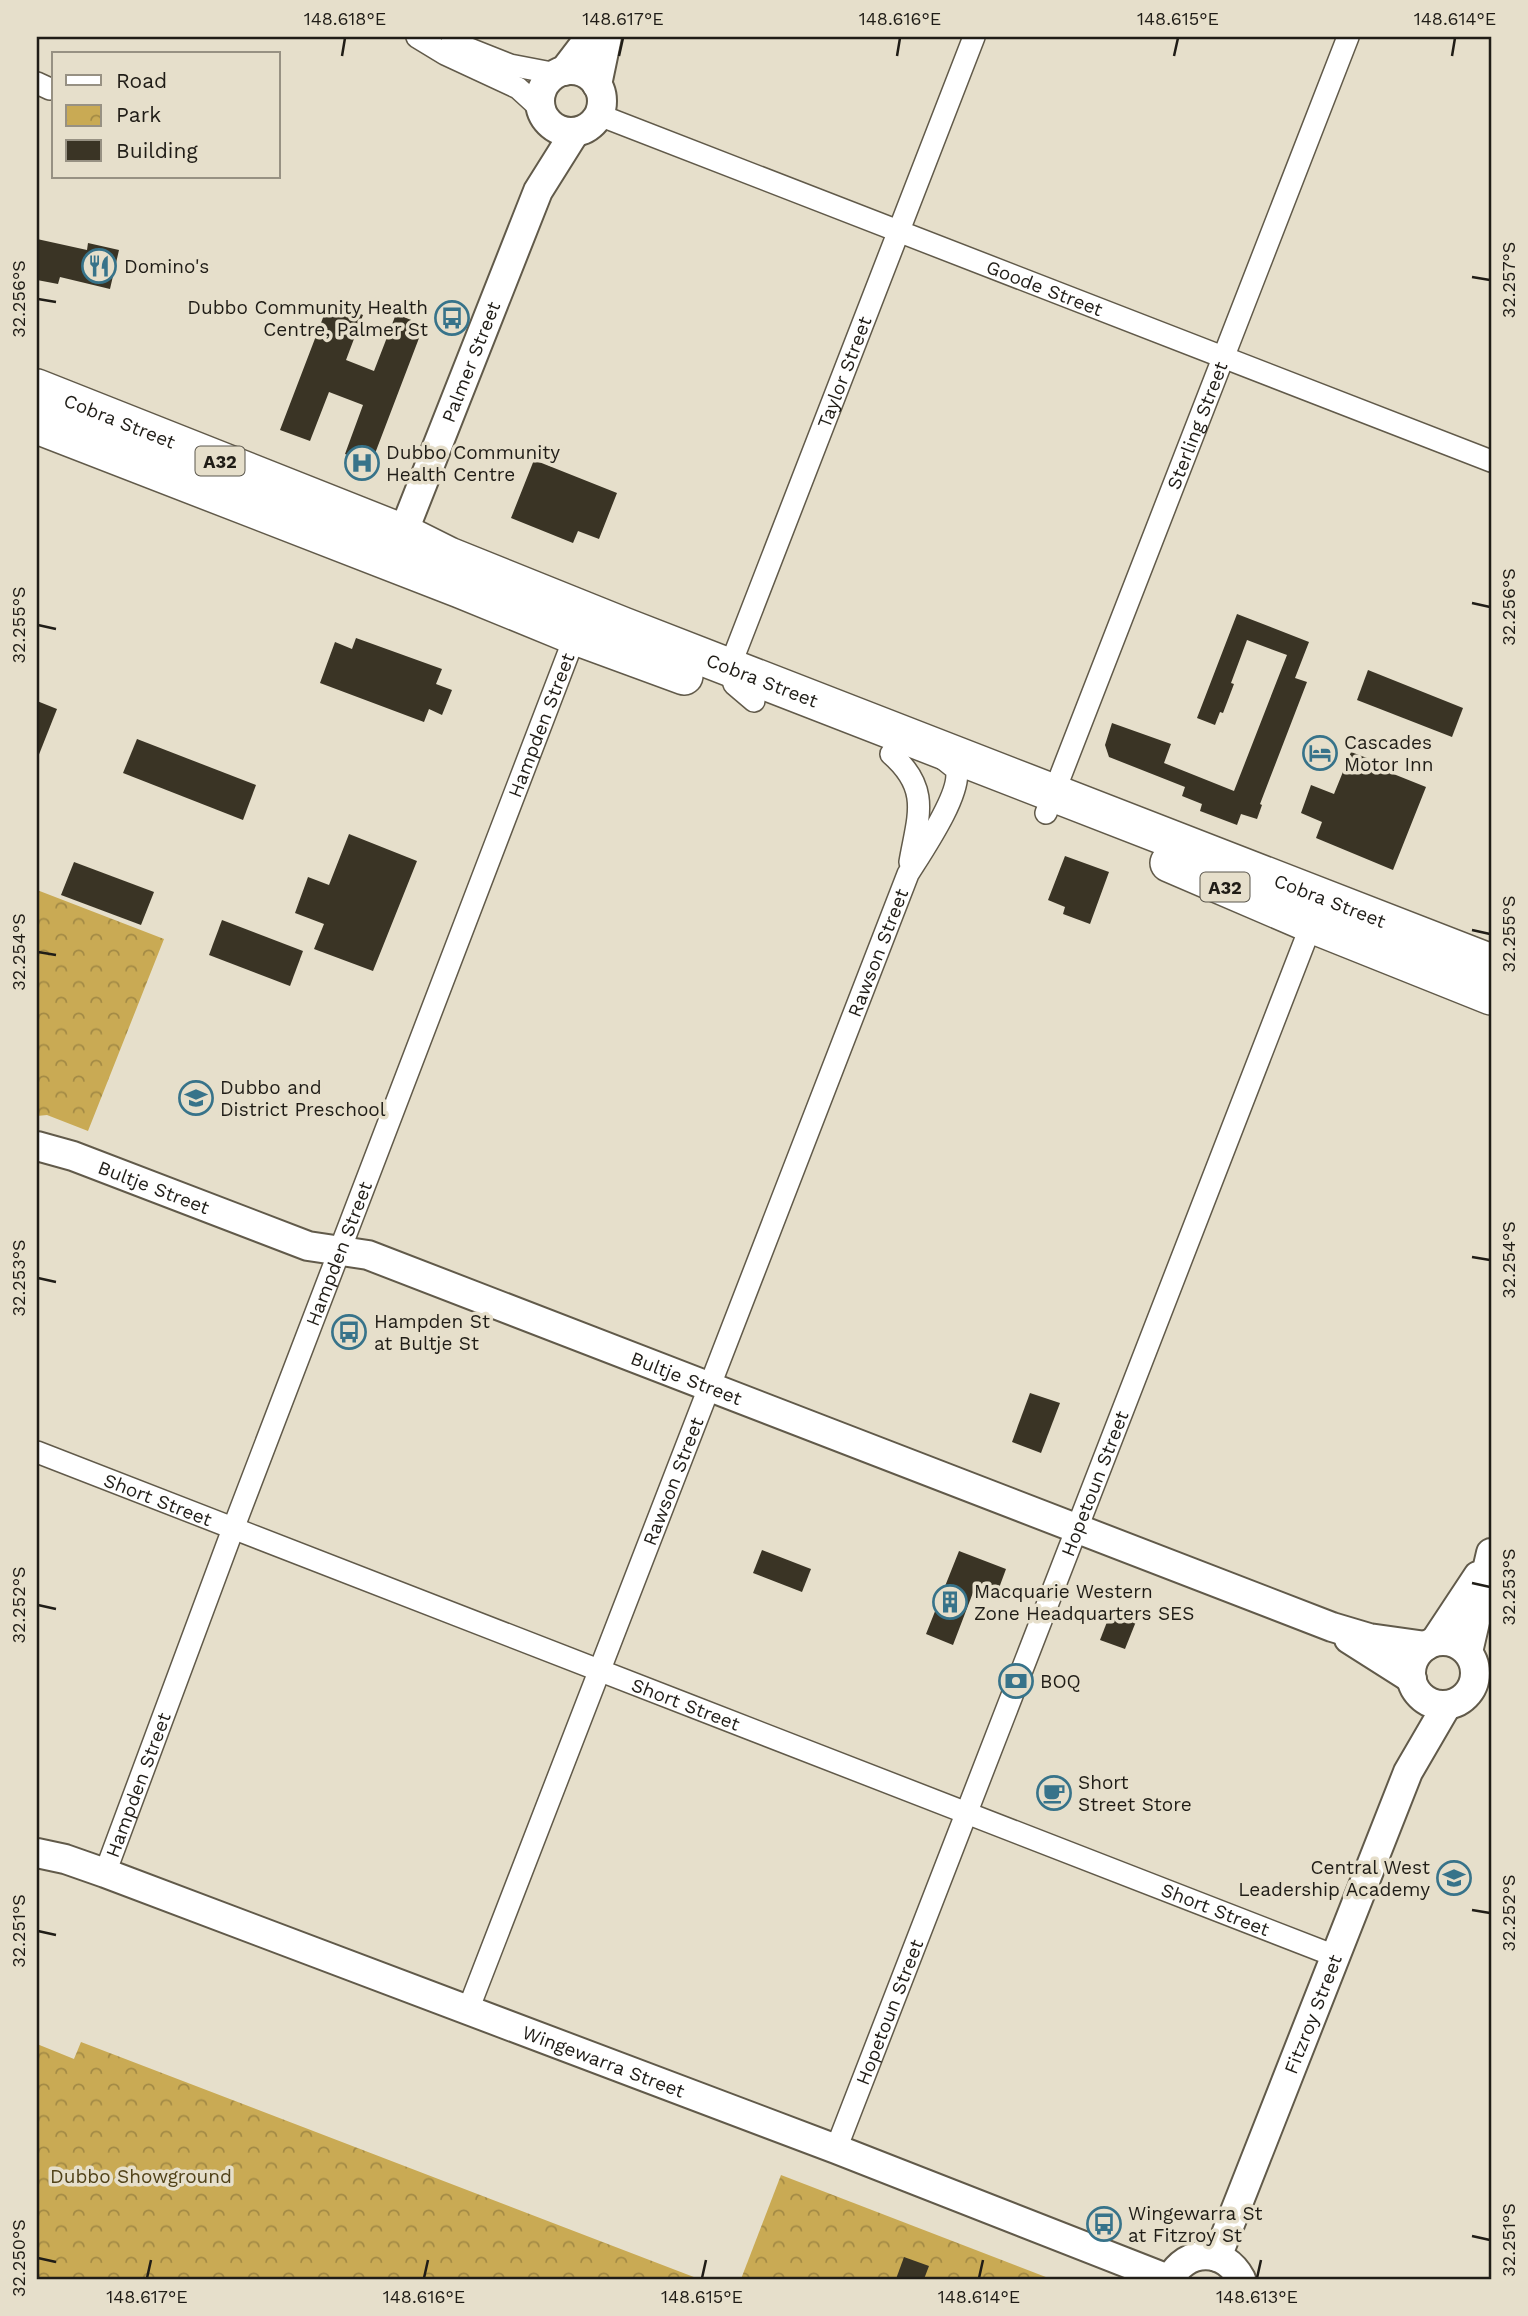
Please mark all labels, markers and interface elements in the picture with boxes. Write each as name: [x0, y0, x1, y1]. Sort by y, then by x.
text: 148.618°E: [304, 8, 386, 29]
text: 148.617°E: [582, 8, 664, 29]
text: 148.616°E: [859, 8, 941, 29]
text: 148.615°E: [1137, 8, 1219, 29]
text: 148.614°E: [1414, 8, 1496, 29]
legend: [52, 52, 280, 178]
text: Road: [116, 68, 167, 93]
text: Park: [116, 102, 161, 127]
text: Building: [116, 138, 198, 163]
text: 32.257°S: [1498, 242, 1519, 318]
restaurant icon: Domino's: [80, 247, 118, 285]
place label: Domino's: [124, 255, 209, 278]
street label: Goode Street: [983, 255, 1106, 321]
text: 32.256°S: [8, 260, 29, 338]
place label: Dubbo Community Health Centre, Palmer St: [187, 296, 428, 341]
street label: Palmer Street: [436, 298, 505, 426]
bus stop icon: Dubbo Community Health Centre, Palmer St: [433, 299, 471, 337]
street label: Taylor Street: [812, 313, 876, 431]
street label: Sterling Street: [1162, 358, 1232, 493]
street label: Cobra Street: [61, 388, 179, 453]
place label: Dubbo Community Health Centre: [386, 441, 560, 486]
hospital icon: Dubbo Community Health Centre: [343, 444, 381, 482]
road number: A32: [196, 447, 244, 476]
text: 32.256°S: [1498, 568, 1519, 646]
text: 32.255°S: [8, 586, 29, 664]
street label: Cobra Street: [703, 648, 821, 712]
street label: Hampden Street: [503, 649, 579, 801]
place label: Cascades Motor Inn: [1344, 731, 1434, 776]
hotel icon: Cascades Motor Inn: [1301, 734, 1339, 772]
street label: Cobra Street: [1271, 868, 1389, 933]
road number: A32: [1200, 872, 1250, 902]
street label: Rawson Street: [842, 885, 913, 1020]
text: 32.255°S: [1498, 895, 1519, 973]
text: 32.254°S: [8, 913, 29, 991]
place label: Dubbo and District Preschool: [220, 1076, 386, 1121]
school or university icon: Dubbo and District Preschool: [177, 1079, 215, 1117]
street label: Bultje Street: [95, 1155, 213, 1219]
street label: Hampden Street: [300, 1178, 377, 1329]
text: 32.254°S: [1498, 1221, 1519, 1299]
text: 32.253°S: [8, 1239, 29, 1317]
place label: Hampden St at Bultje St: [374, 1310, 490, 1355]
bus stop icon: Hampden St at Bultje St: [330, 1313, 368, 1351]
street label: Bultje Street: [628, 1346, 745, 1410]
street label: Hopetoun Street: [1056, 1407, 1133, 1560]
street label: Rawson Street: [638, 1414, 708, 1549]
street label: Short Street: [101, 1468, 215, 1531]
text: 32.253°S: [1498, 1548, 1519, 1626]
text: 32.252°S: [8, 1566, 29, 1644]
place label: Macquarie Western Zone Headquarters SES: [974, 1580, 1194, 1625]
building icon: Macquarie Western Zone Headquarters SES: [931, 1583, 969, 1621]
bank icon: BOQ: [997, 1662, 1035, 1700]
place label: BOQ: [1040, 1670, 1081, 1693]
street label: Short Street: [628, 1673, 743, 1735]
street label: Hampden Street: [100, 1709, 175, 1861]
place label: Short Street Store: [1078, 1771, 1192, 1816]
cafe icon: Short Street Store: [1035, 1774, 1073, 1812]
place label: Central West Leadership Academy: [1238, 1856, 1430, 1901]
school or university icon: Central West Leadership Academy: [1435, 1859, 1473, 1897]
text: 32.252°S: [1498, 1874, 1519, 1952]
street label: Short Street: [1158, 1878, 1273, 1941]
text: 32.251°S: [8, 1894, 29, 1968]
street label: Hopetoun Street: [851, 1936, 928, 2088]
street label: Fitzroy Street: [1279, 1951, 1347, 2077]
street label: Wingewarra Street: [519, 2020, 688, 2102]
park label: Dubbo Showground: [50, 2165, 232, 2188]
place label: Wingewarra St at Fitzroy St: [1128, 2202, 1263, 2247]
text: 32.251°S: [1498, 2203, 1519, 2277]
bus stop icon: Wingewarra St at Fitzroy St: [1085, 2205, 1123, 2243]
text: 32.250°S: [8, 2219, 29, 2297]
text: 148.617°E: [106, 2286, 188, 2307]
text: 148.616°E: [383, 2286, 465, 2307]
text: 148.615°E: [661, 2286, 743, 2307]
text: 148.614°E: [938, 2286, 1020, 2307]
text: 148.613°E: [1216, 2286, 1298, 2307]

